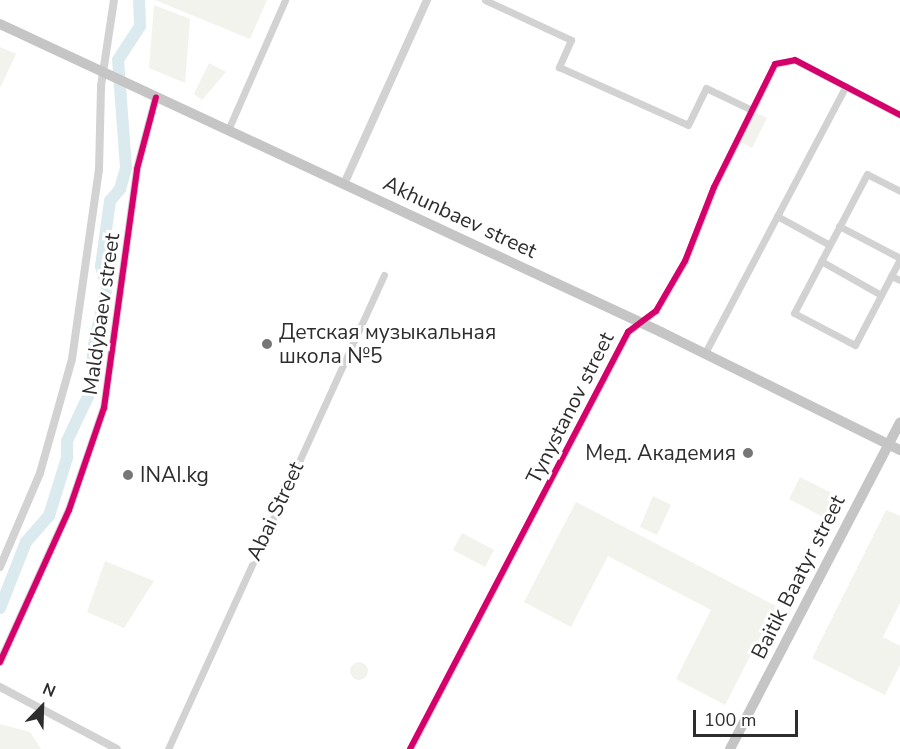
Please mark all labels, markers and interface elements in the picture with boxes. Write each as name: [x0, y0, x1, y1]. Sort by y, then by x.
street label: Akhunbaev street: [379, 170, 541, 264]
street label: Maldybaev street: [77, 231, 125, 397]
place label: Детская музыкальная школа №5: [279, 319, 496, 369]
street label: Tynystanov street: [521, 328, 619, 488]
marker: Детская музыкальная школа №5: [260, 337, 274, 351]
place label: Мед. Академия: [585, 440, 736, 466]
marker: Мед. Академия: [741, 446, 755, 460]
street label: Abai Street: [241, 458, 309, 564]
place label: INAI.kg: [140, 462, 209, 488]
marker: INAI.kg: [121, 468, 135, 482]
street label: Baitik Baatyr street: [746, 491, 850, 663]
north arrow: [12, 677, 72, 737]
text: N: [39, 678, 59, 703]
scale bar: [696, 698, 801, 736]
text: 100 m: [704, 708, 756, 732]

